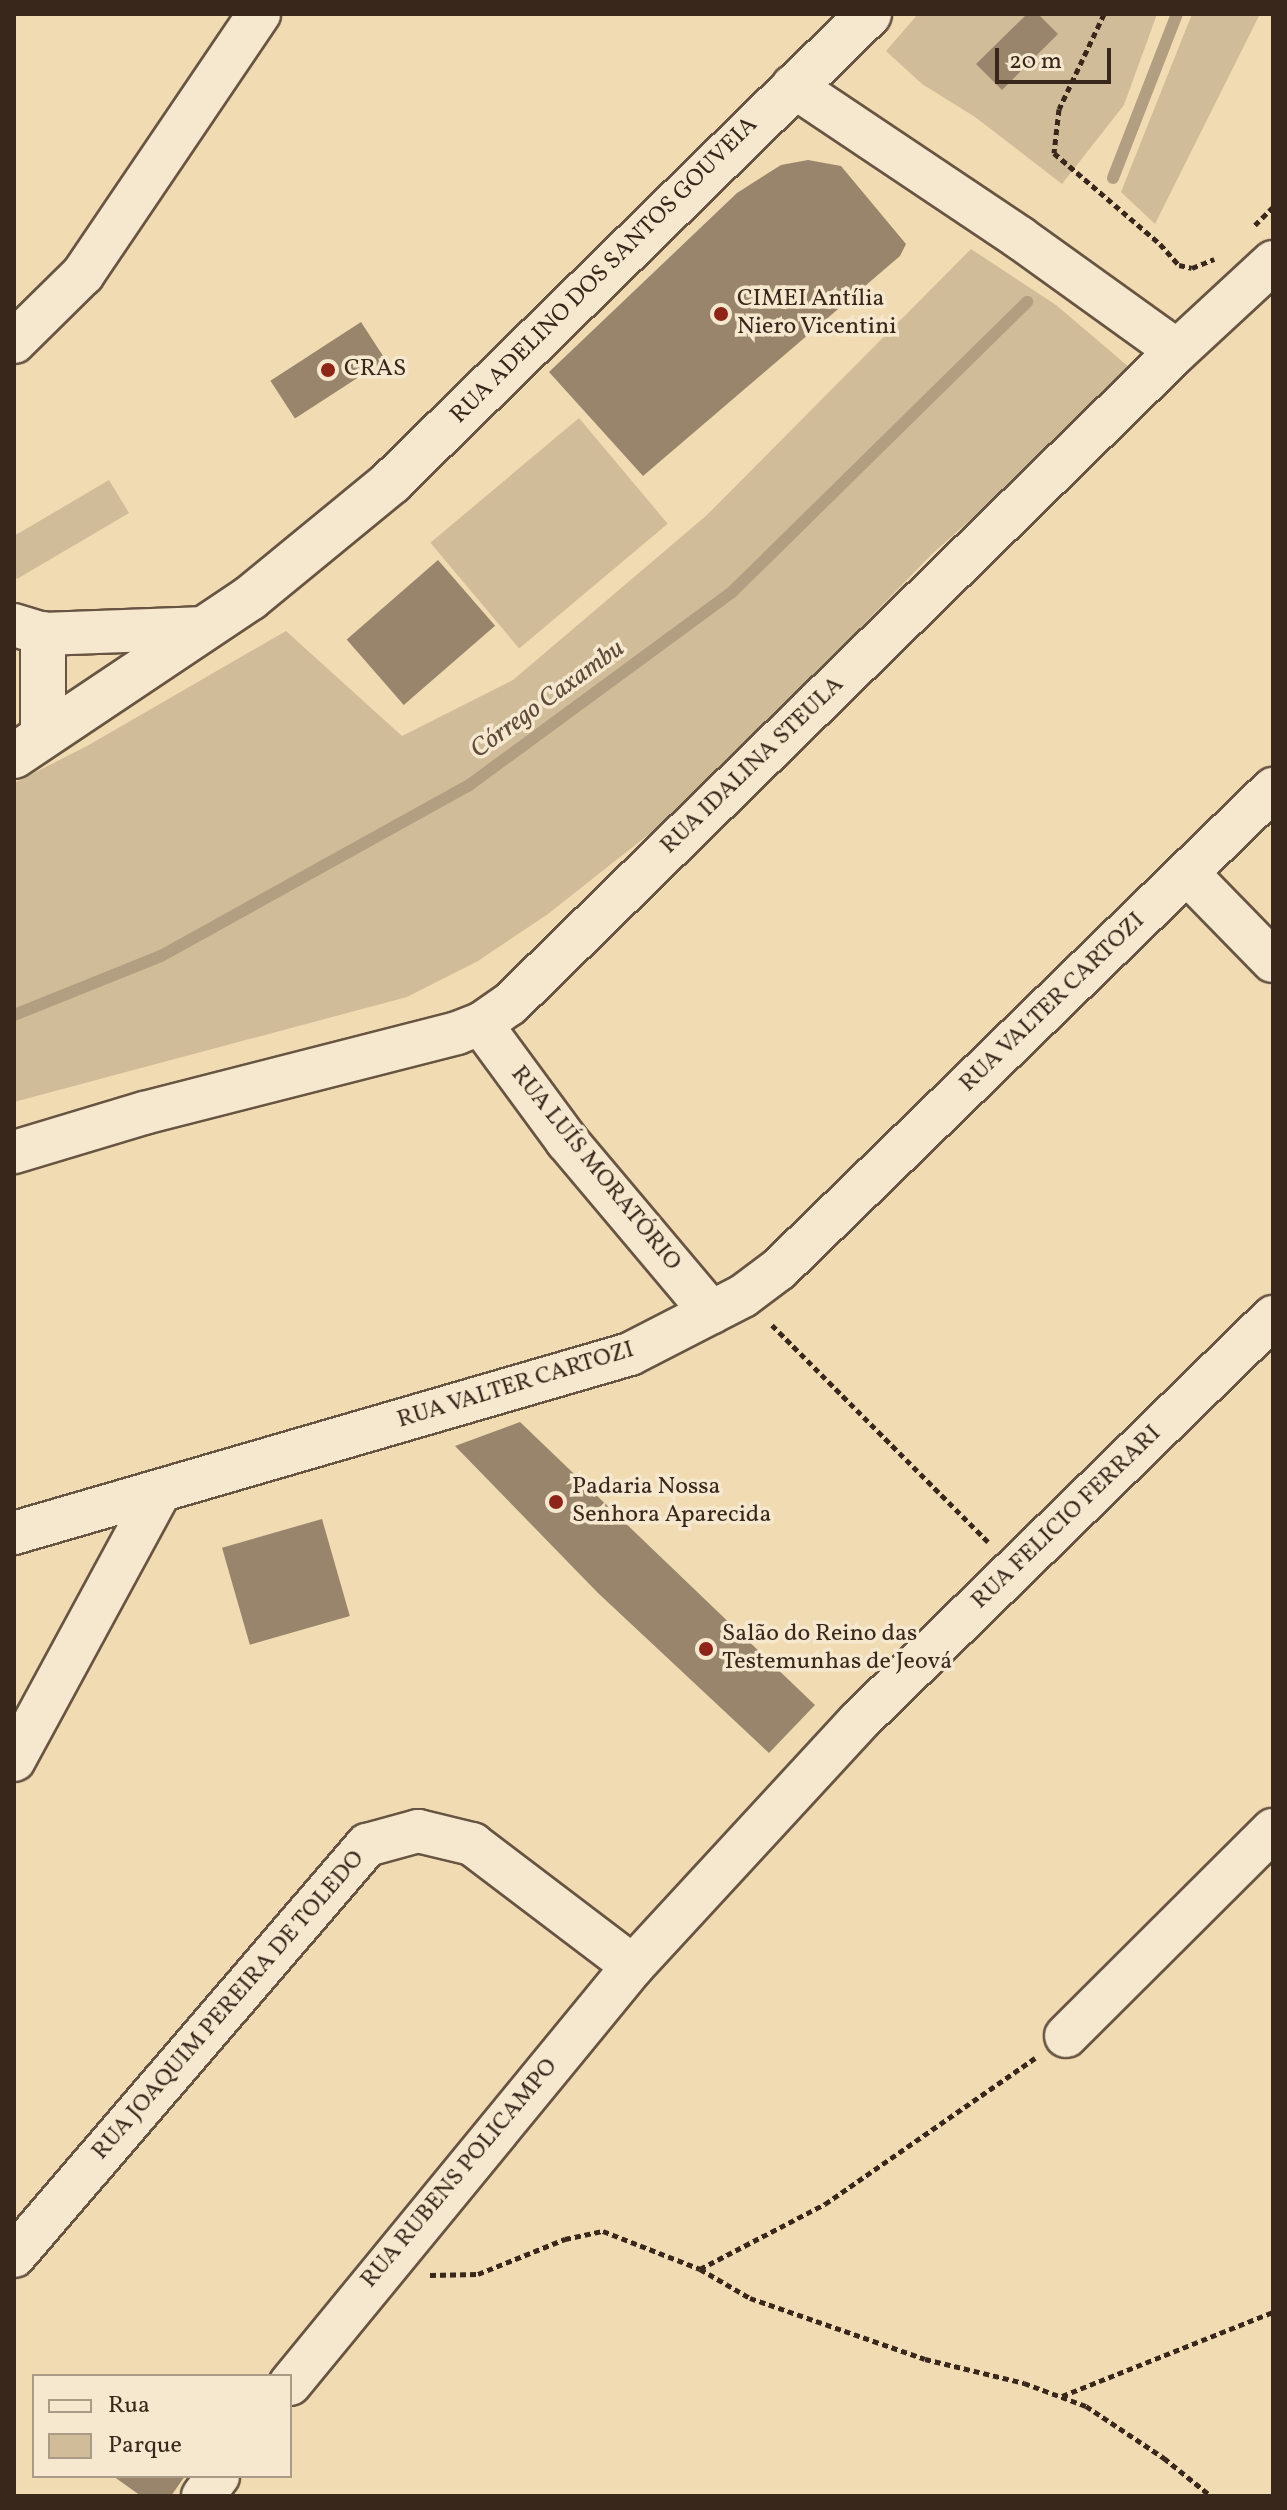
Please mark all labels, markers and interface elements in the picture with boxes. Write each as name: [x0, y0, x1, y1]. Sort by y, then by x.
scale bar: [999, 32, 1115, 82]
text: 20 m: [1009, 45, 1062, 79]
street label: RUA ADELINO DOS SANTOS GOUVEIA: [446, 112, 764, 430]
place label: CIMEI Antília Niero Vicentini: [737, 286, 897, 342]
marker: CIMEI Antília Niero Vicentini: [712, 305, 730, 323]
place label: CRAS: [344, 356, 406, 384]
marker: CRAS: [319, 361, 337, 379]
water label: Córrego Caxambu: [465, 634, 631, 766]
street label: RUA IDALINA STEULA: [655, 671, 851, 861]
street label: RUA VALTER CARTOZI: [954, 907, 1152, 1099]
street label: RUA LUÍS MORATÓRIO: [504, 1061, 686, 1277]
street label: RUA VALTER CARTOZI: [394, 1336, 638, 1436]
street label: RUA FELICIO FERRARI: [966, 1420, 1168, 1616]
place label: Padaria Nossa Senhora Aparecida: [572, 1474, 771, 1530]
marker: Padaria Nossa Senhora Aparecida: [547, 1493, 565, 1511]
place label: Salão do Reino das Testemunhas de Jeová: [722, 1621, 952, 1677]
marker: Salão do Reino das Testemunhas de Jeová: [697, 1640, 715, 1658]
street label: RUA JOAQUIM PEREIRA DE TOLEDO: [87, 1845, 371, 2167]
street label: RUA RUBENS POLICAMPO: [356, 2053, 564, 2295]
legend: [32, 2374, 292, 2478]
text: Rua: [108, 2389, 150, 2423]
text: Parque: [108, 2429, 182, 2463]

